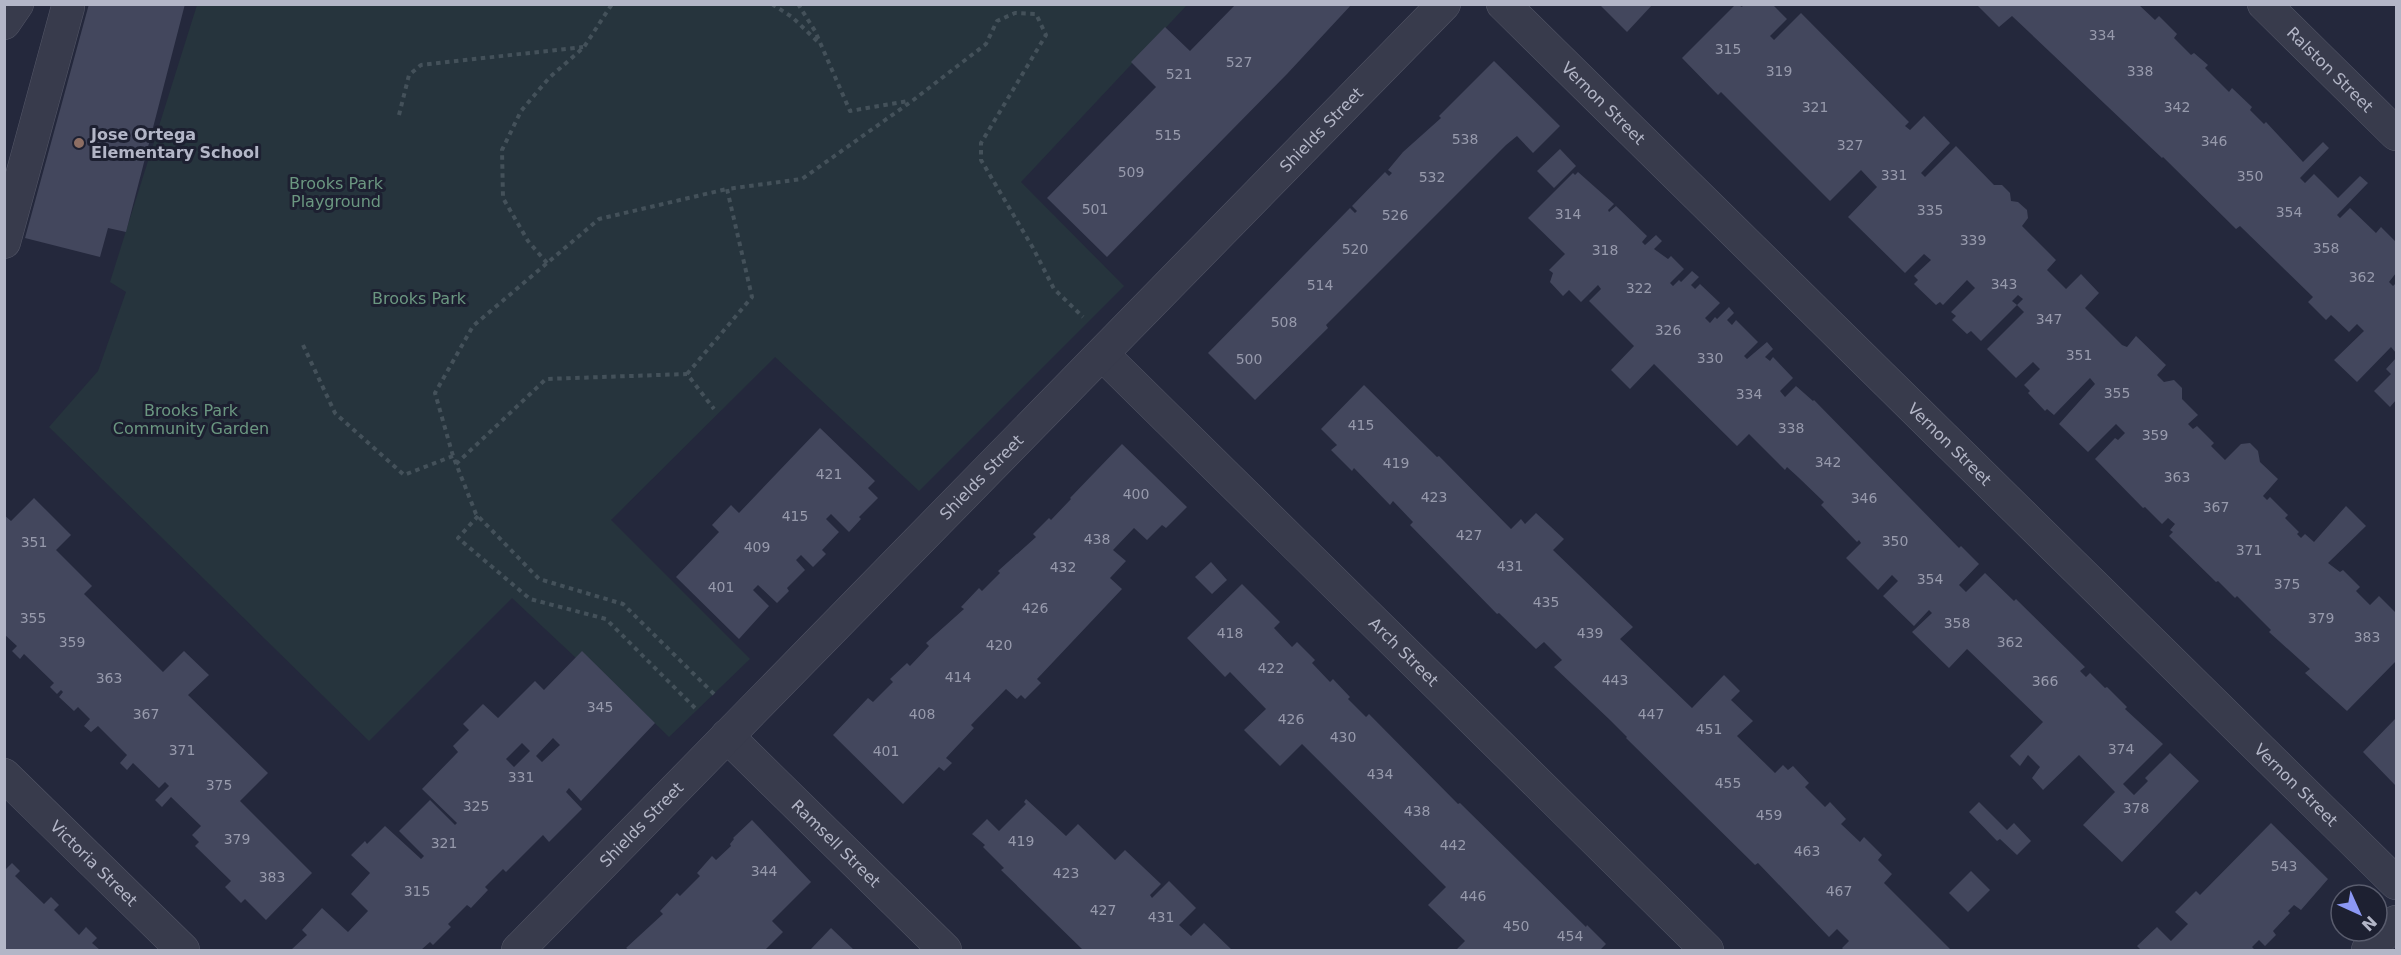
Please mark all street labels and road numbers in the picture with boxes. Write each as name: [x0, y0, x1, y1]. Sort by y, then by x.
street label: Ralston Street: [2283, 23, 2377, 116]
street label: Vernon Street: [1557, 58, 1649, 148]
street label: Shields Street: [1276, 84, 1367, 176]
street label: Vernon Street: [1904, 399, 1995, 489]
street label: Shields Street: [936, 431, 1027, 524]
street label: Arch Street: [1365, 614, 1442, 690]
street label: Vernon Street: [2250, 740, 2342, 830]
street label: Shields Street: [596, 778, 687, 871]
street label: Ramsell Street: [787, 796, 884, 891]
street label: Victoria Street: [46, 817, 141, 910]

